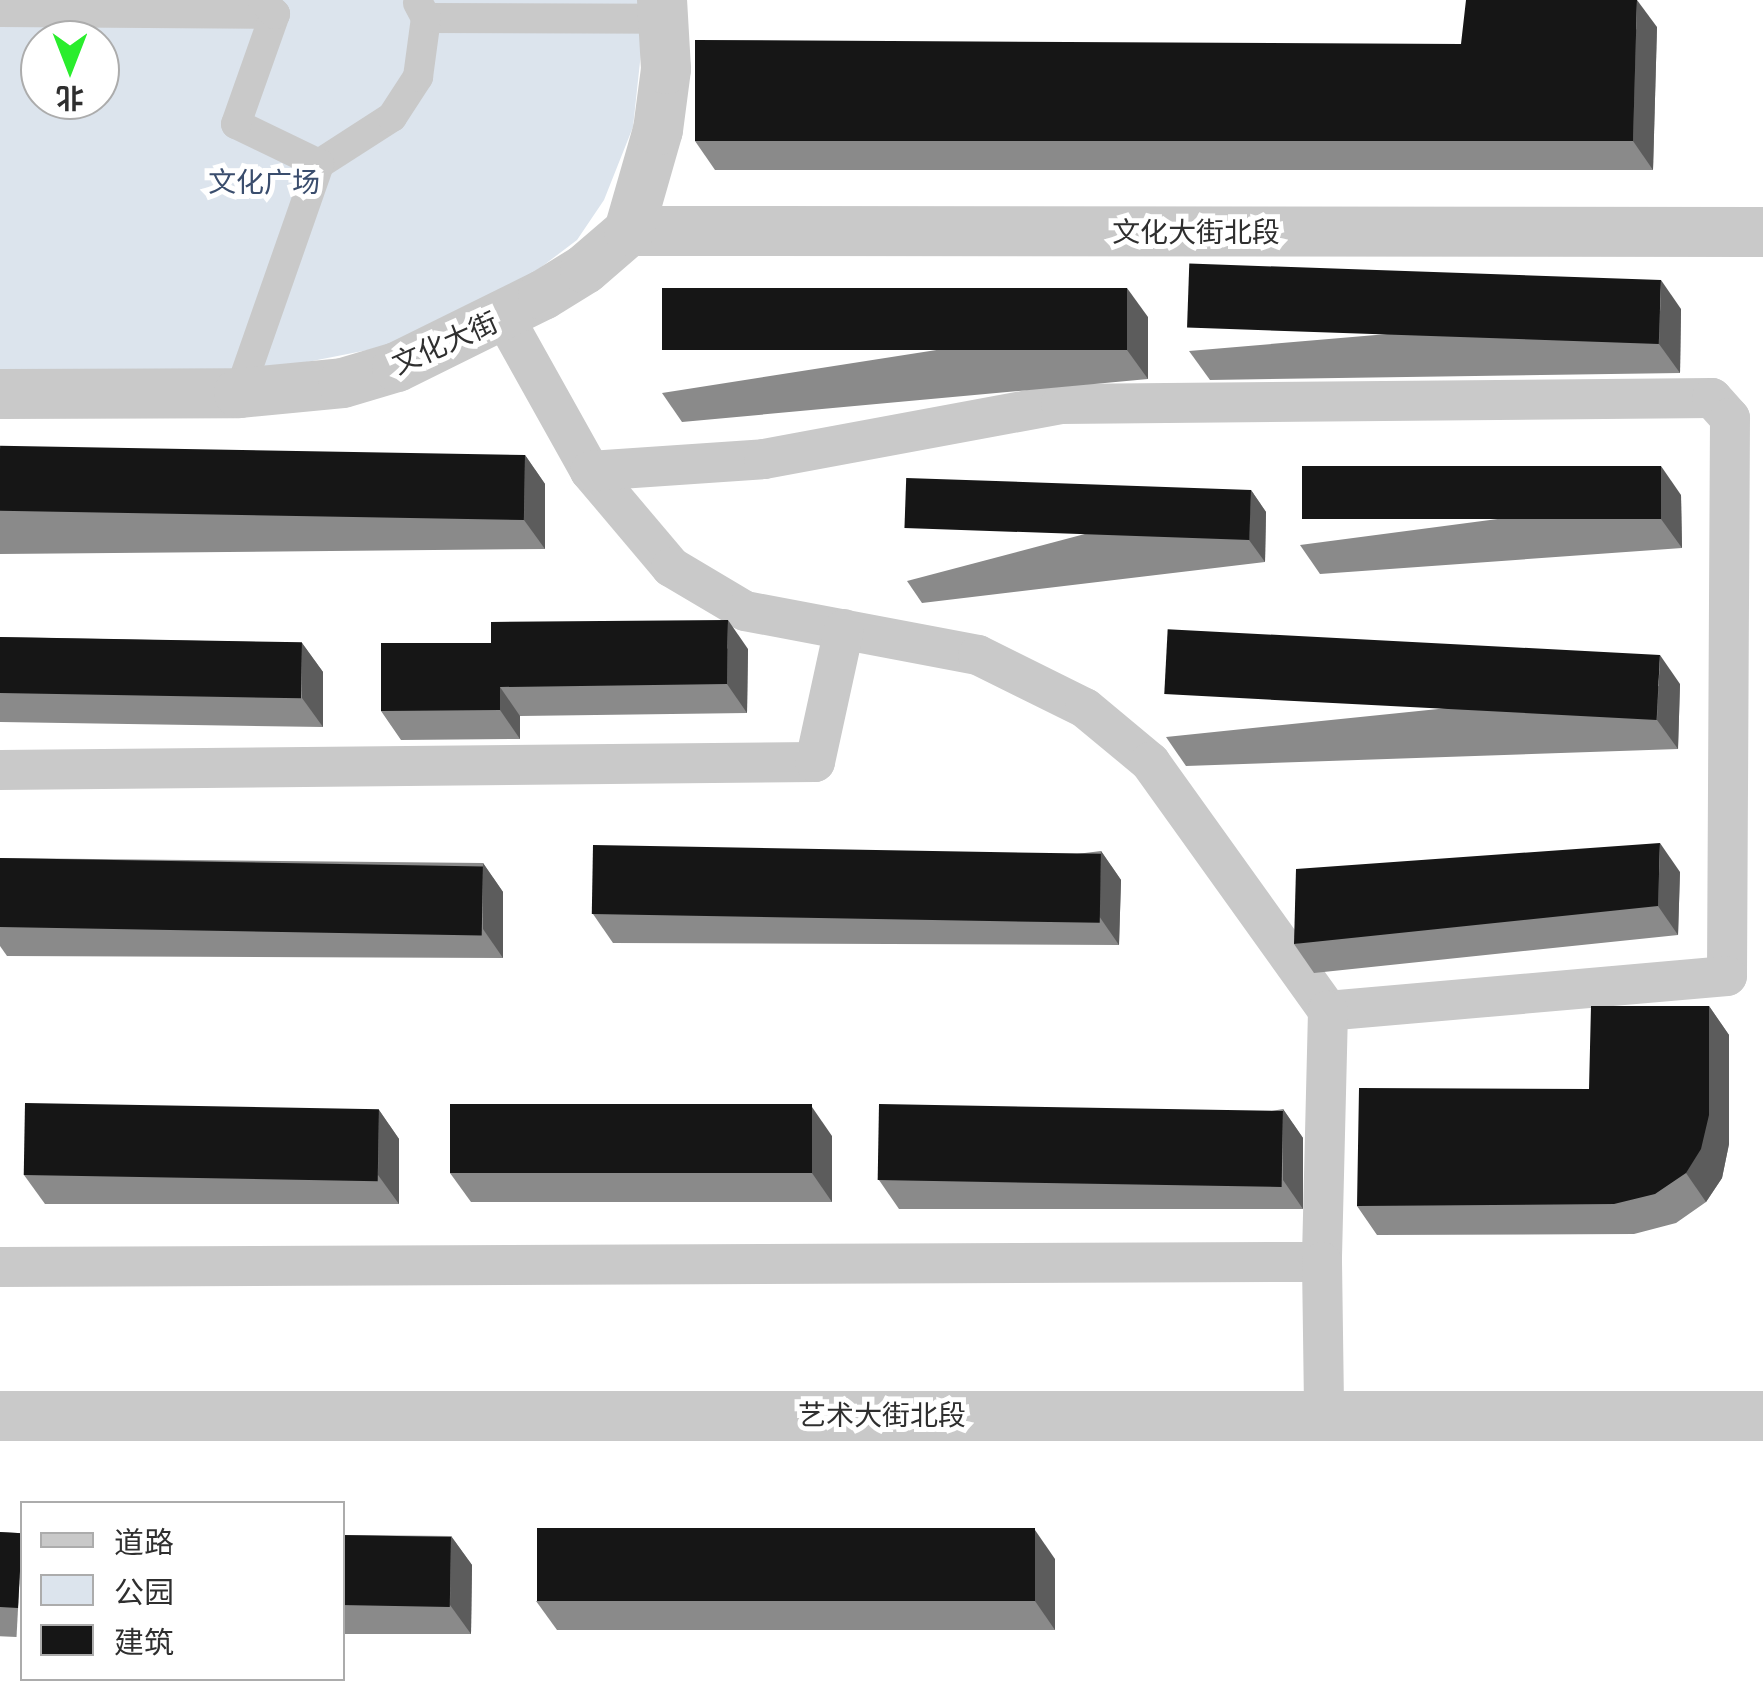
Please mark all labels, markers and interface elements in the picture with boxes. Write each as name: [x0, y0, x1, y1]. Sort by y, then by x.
north arrow: [20, 20, 120, 120]
text: 北: [56, 80, 84, 117]
park label: 文化广场: [208, 165, 320, 199]
street label: 文化大街北段: [1112, 215, 1280, 249]
street label: 文化大街: [387, 305, 503, 381]
street label: 艺术大街北段: [798, 1398, 966, 1432]
legend: [20, 1501, 345, 1681]
text: 道路: [114, 1522, 174, 1561]
text: 公园: [114, 1572, 174, 1611]
text: 建筑: [114, 1622, 174, 1661]

